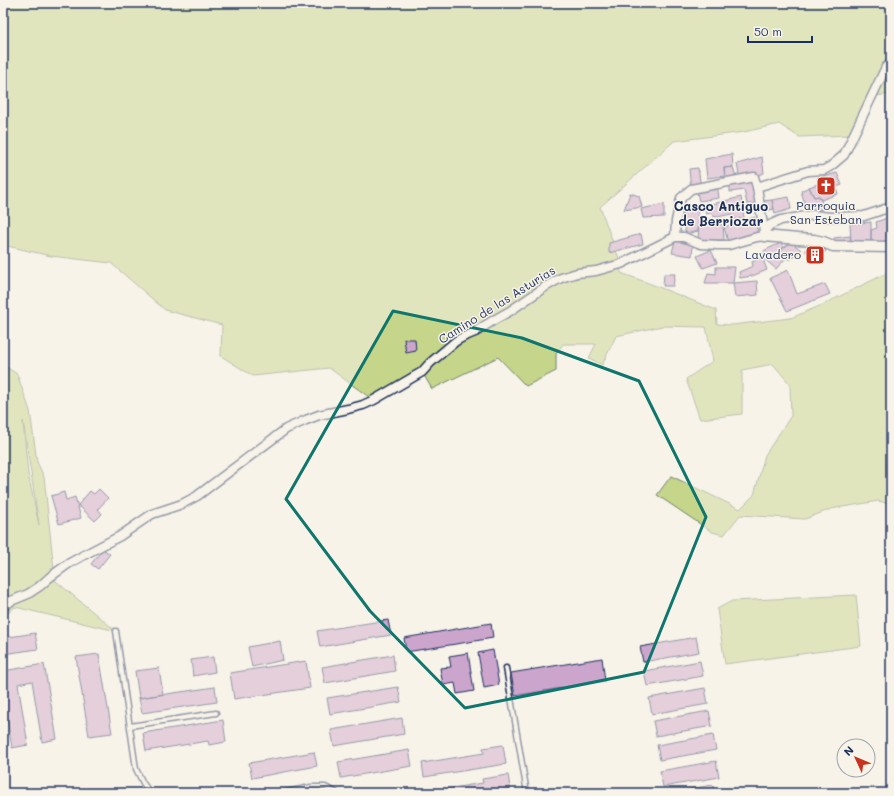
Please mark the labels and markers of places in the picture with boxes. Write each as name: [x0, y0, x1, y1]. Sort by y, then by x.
church icon: Parroquia San Esteban: [815, 175, 837, 197]
place label: Parroquia San Esteban: [790, 197, 862, 227]
building icon: Lavadero: [804, 244, 826, 266]
place label: Lavadero: [745, 246, 801, 262]

